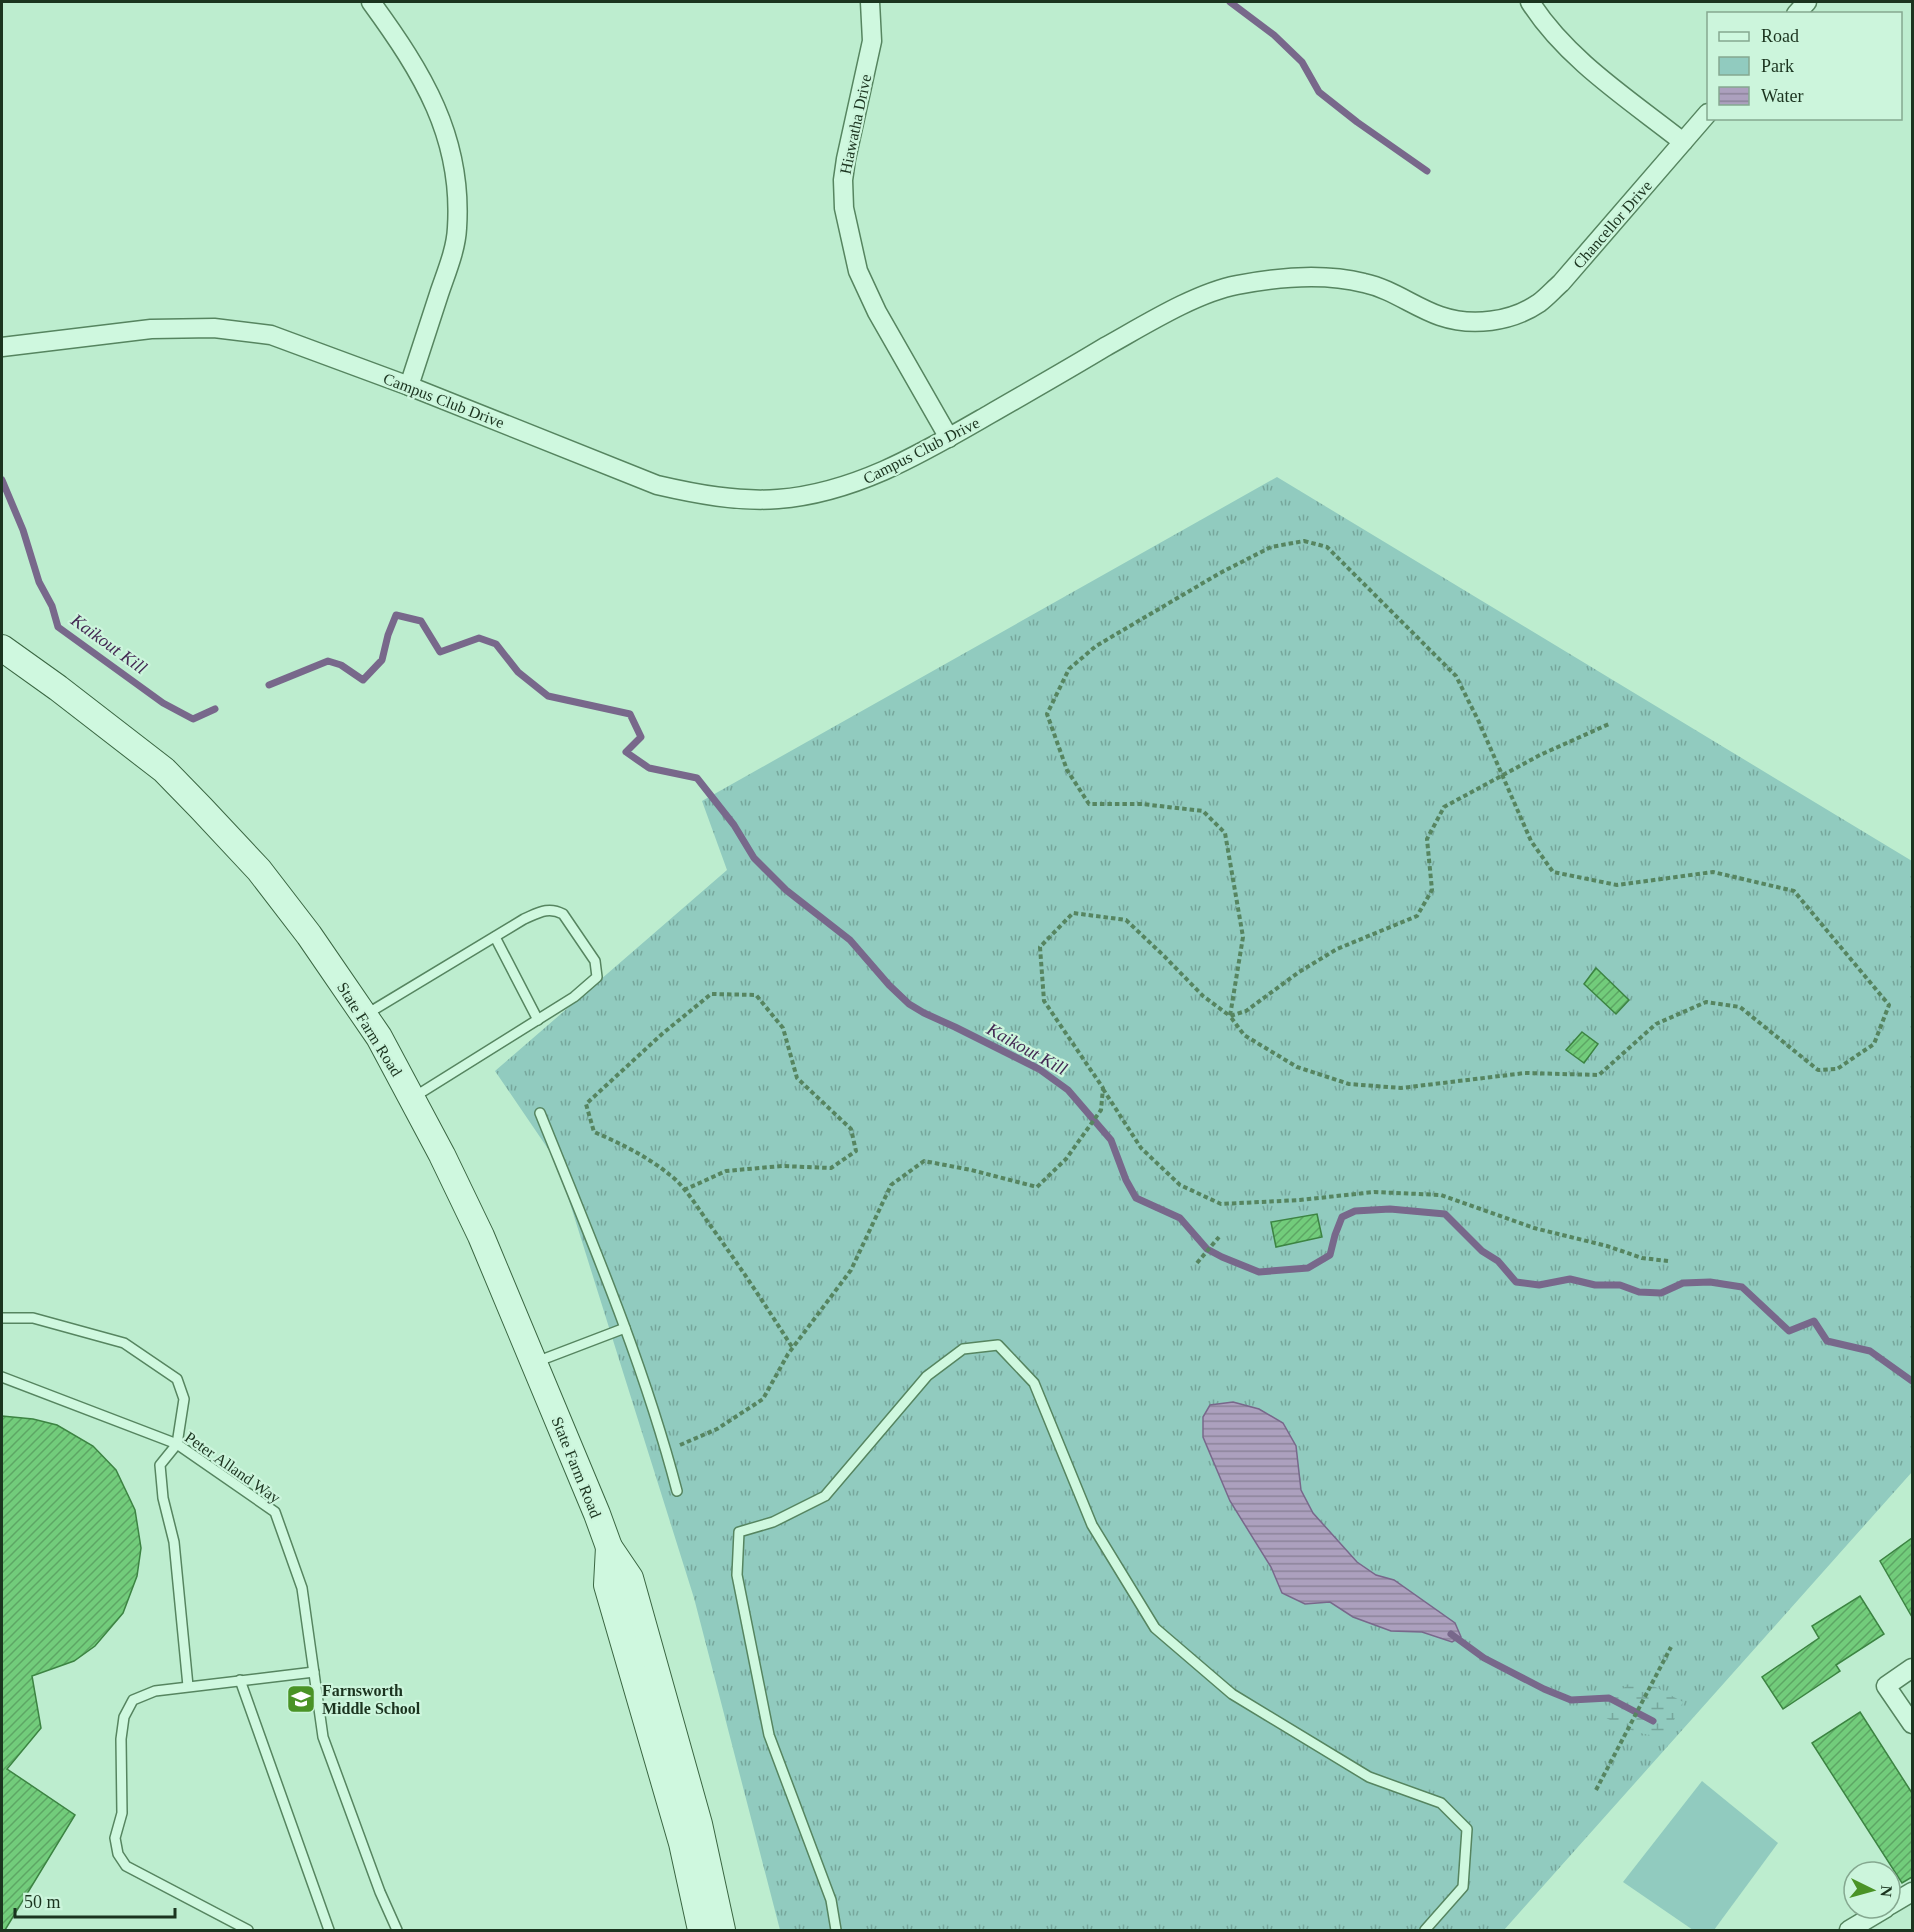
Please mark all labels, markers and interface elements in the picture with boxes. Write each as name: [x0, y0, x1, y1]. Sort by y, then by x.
legend: [1707, 12, 1902, 120]
text: Road: [1761, 26, 1799, 46]
text: Park: [1761, 56, 1794, 76]
street label: Hiawatha Drive: [837, 73, 874, 176]
text: Water: [1761, 86, 1804, 106]
street label: Chancellor Drive: [1570, 177, 1655, 272]
street label: Campus Club Drive: [381, 370, 507, 432]
street label: Campus Club Drive: [860, 414, 983, 488]
water label: Kaikout Kill: [67, 609, 151, 678]
street label: State Farm Road: [334, 979, 405, 1079]
water label: Kaikout Kill: [983, 1018, 1071, 1079]
street label: State Farm Road: [549, 1414, 605, 1520]
street label: Peter Alland Way: [181, 1428, 284, 1507]
place label: Farnsworth Middle School: [322, 1682, 421, 1717]
school or university icon: Farnsworth Middle School: [285, 1683, 317, 1715]
north arrow: [1842, 1860, 1902, 1920]
scale bar: [15, 1881, 176, 1919]
text: N: [1877, 1885, 1895, 1898]
text: 50 m: [24, 1892, 61, 1912]

